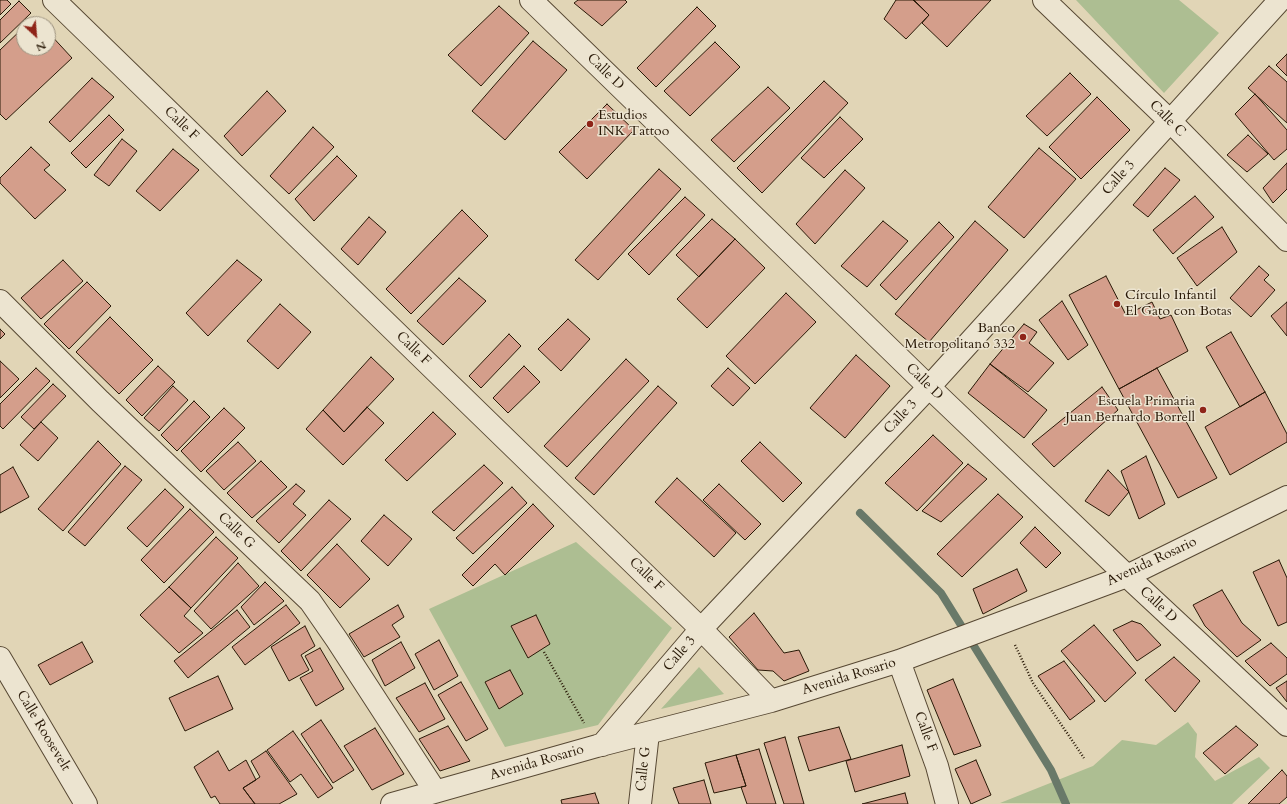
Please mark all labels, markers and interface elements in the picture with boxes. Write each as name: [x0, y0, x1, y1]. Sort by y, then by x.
north arrow: [16, 16, 56, 56]
text: N: [33, 37, 49, 55]
street label: Calle D: [583, 50, 627, 94]
street label: Calle C: [1145, 97, 1189, 141]
street label: Calle F: [160, 103, 202, 145]
place label: Estudios INK Tattoo: [598, 108, 669, 140]
marker: Estudios INK Tattoo: [585, 119, 595, 129]
street label: Calle 3: [1099, 157, 1139, 199]
place label: Círculo Infantil El Gato con Botas: [1125, 288, 1232, 320]
marker: Círculo Infantil El Gato con Botas: [1112, 299, 1122, 309]
place label: Banco Metropolitano 332: [905, 321, 1015, 354]
street label: Calle F: [392, 328, 434, 370]
marker: Banco Metropolitano 332: [1018, 332, 1028, 342]
street label: Calle D: [902, 360, 946, 404]
place label: Escuela Primaria Juan Bernardo Borrell: [1065, 394, 1195, 426]
street label: Calle 3: [881, 396, 921, 438]
marker: Escuela Primaria Juan Bernardo Borrell: [1198, 405, 1208, 415]
street label: Calle G: [214, 509, 258, 553]
street label: Avenida Rosario: [1104, 534, 1200, 590]
street label: Calle F: [625, 554, 667, 596]
street label: Calle D: [1136, 583, 1180, 627]
street label: Calle 3: [660, 633, 700, 675]
street label: Avenida Rosario: [800, 655, 898, 699]
street label: Calle Roosevelt: [12, 688, 74, 774]
street label: Calle F: [910, 709, 940, 755]
street label: Avenida Rosario: [488, 742, 586, 784]
street label: Calle G: [633, 746, 655, 792]

